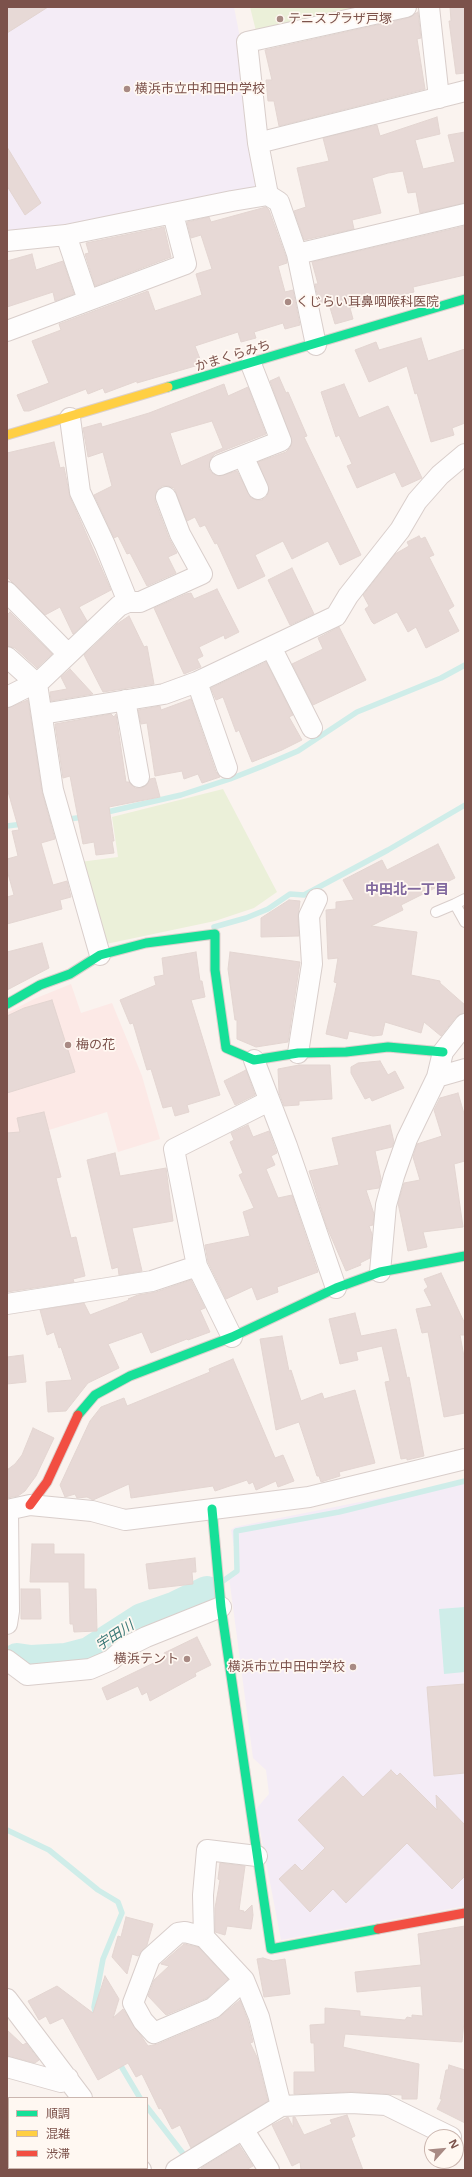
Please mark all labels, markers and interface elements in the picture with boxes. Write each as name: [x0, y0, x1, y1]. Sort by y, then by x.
place label: テニスプラザ戸塚: [288, 11, 392, 27]
marker: テニスプラザ戸塚: [275, 14, 285, 24]
place label: 横浜市立中和田中学校: [135, 81, 265, 97]
marker: 横浜市立中和田中学校: [122, 84, 132, 94]
place label: くじらい耳鼻咽喉科医院: [296, 294, 439, 310]
marker: くじらい耳鼻咽喉科医院: [283, 297, 293, 307]
street label: かまくらみち: [193, 337, 273, 375]
district label: 中田北一丁目: [365, 882, 449, 898]
place label: 梅の花: [76, 1037, 115, 1053]
marker: 梅の花: [63, 1040, 73, 1050]
water label: 宇田川: [93, 1618, 137, 1654]
place label: 横浜テント: [114, 1651, 179, 1667]
marker: 横浜テント: [182, 1654, 192, 1664]
place label: 横浜市立中田中学校: [228, 1659, 345, 1675]
marker: 横浜市立中田中学校: [348, 1662, 358, 1672]
legend: [8, 2097, 148, 2169]
text: 順調: [46, 2105, 70, 2122]
text: 混雑: [46, 2125, 70, 2142]
north arrow: [424, 2129, 464, 2169]
text: N: [446, 2136, 463, 2151]
text: 渋滞: [46, 2145, 70, 2162]

